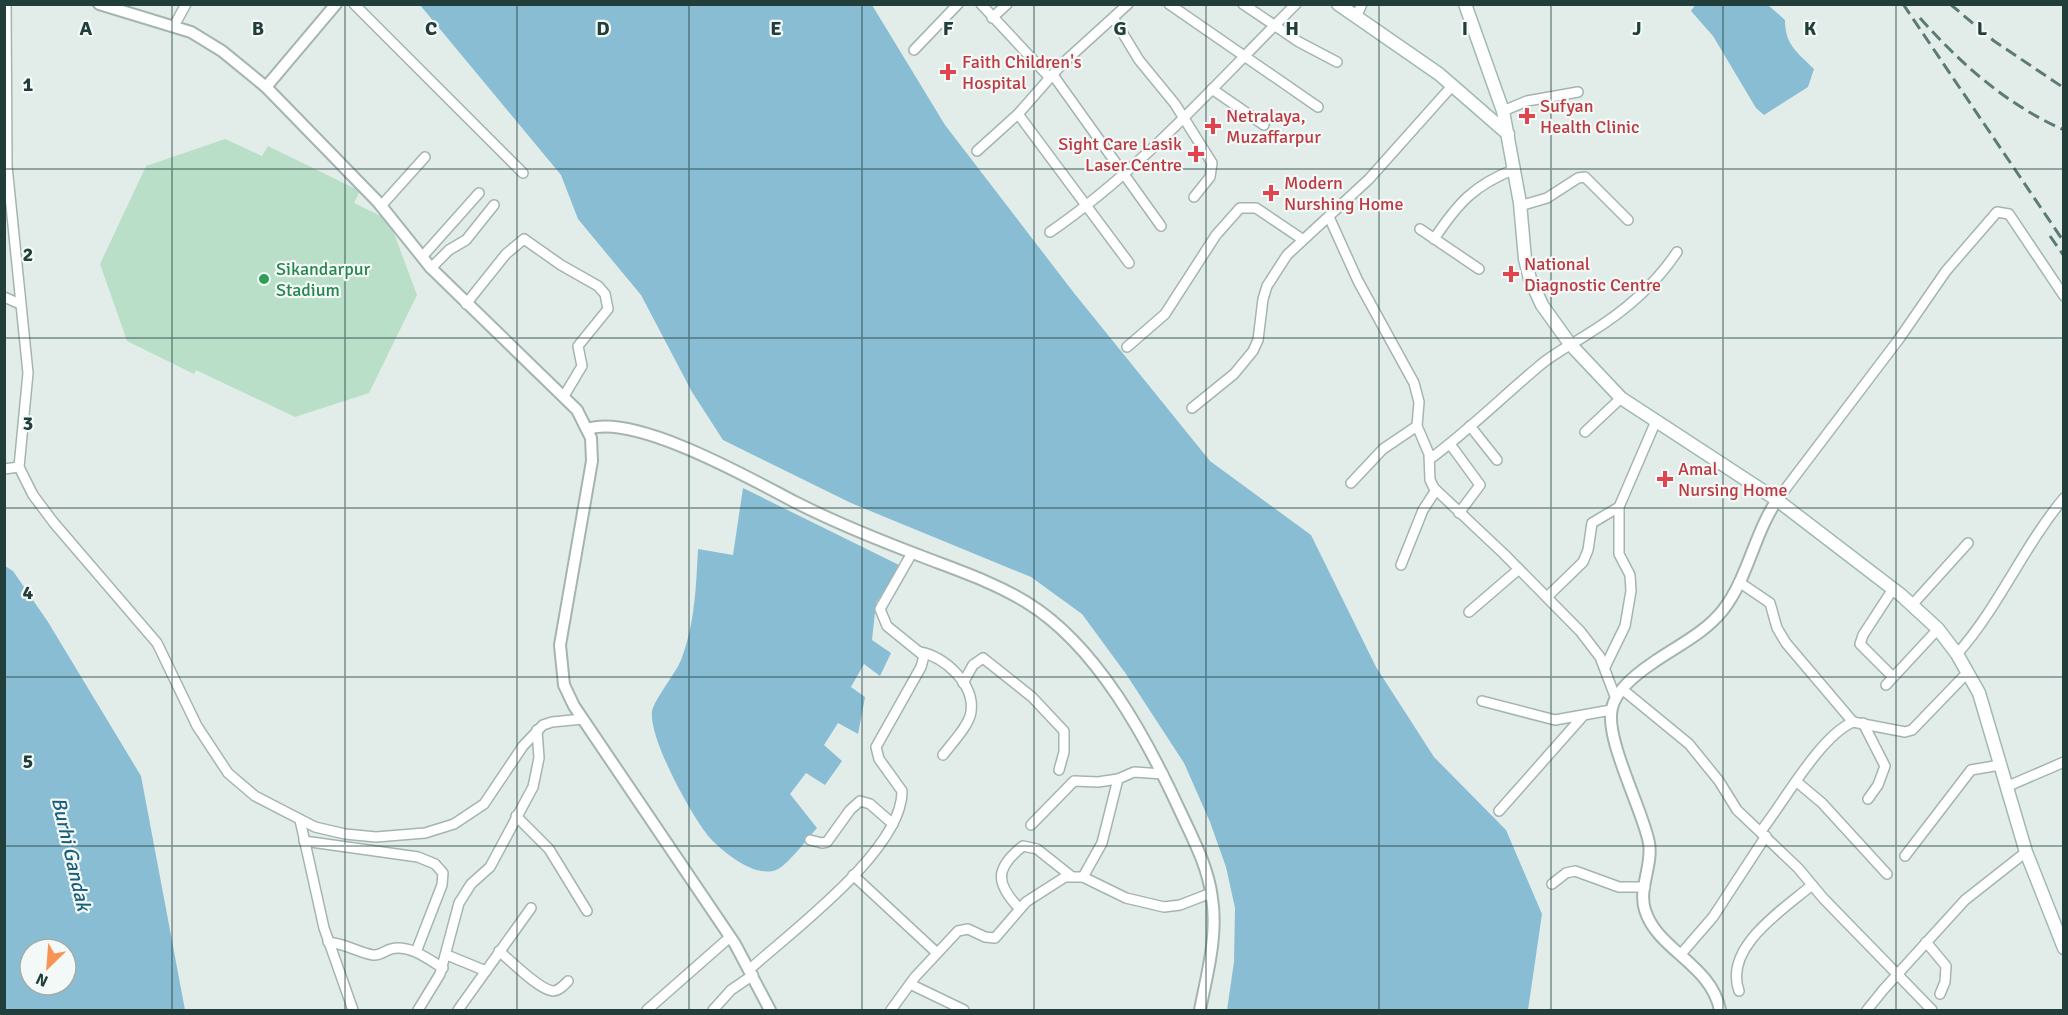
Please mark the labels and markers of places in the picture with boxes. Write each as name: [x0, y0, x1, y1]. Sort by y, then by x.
place label: Faith Children's Hospital: [962, 51, 1082, 94]
marker: Faith Children's Hospital: [939, 63, 957, 81]
place label: Sufyan Health Clinic: [1540, 95, 1639, 138]
place label: Netralaya, Muzaffarpur: [1226, 105, 1321, 148]
marker: Sufyan Health Clinic: [1518, 107, 1536, 125]
marker: Netralaya, Muzaffarpur: [1204, 117, 1222, 135]
place label: Sight Care Lasik Laser Centre: [1058, 133, 1182, 176]
marker: Sight Care Lasik Laser Centre: [1187, 145, 1205, 163]
place label: Modern Nurshing Home: [1284, 172, 1403, 215]
marker: Modern Nurshing Home: [1262, 184, 1280, 202]
place label: National Diagnostic Centre: [1524, 253, 1661, 296]
place label: Sikandarpur Stadium: [276, 258, 371, 301]
marker: National Diagnostic Centre: [1502, 265, 1520, 283]
marker: Sikandarpur Stadium: [257, 272, 271, 286]
place label: Amal Nursing Home: [1678, 458, 1788, 501]
marker: Amal Nursing Home: [1656, 470, 1674, 488]

